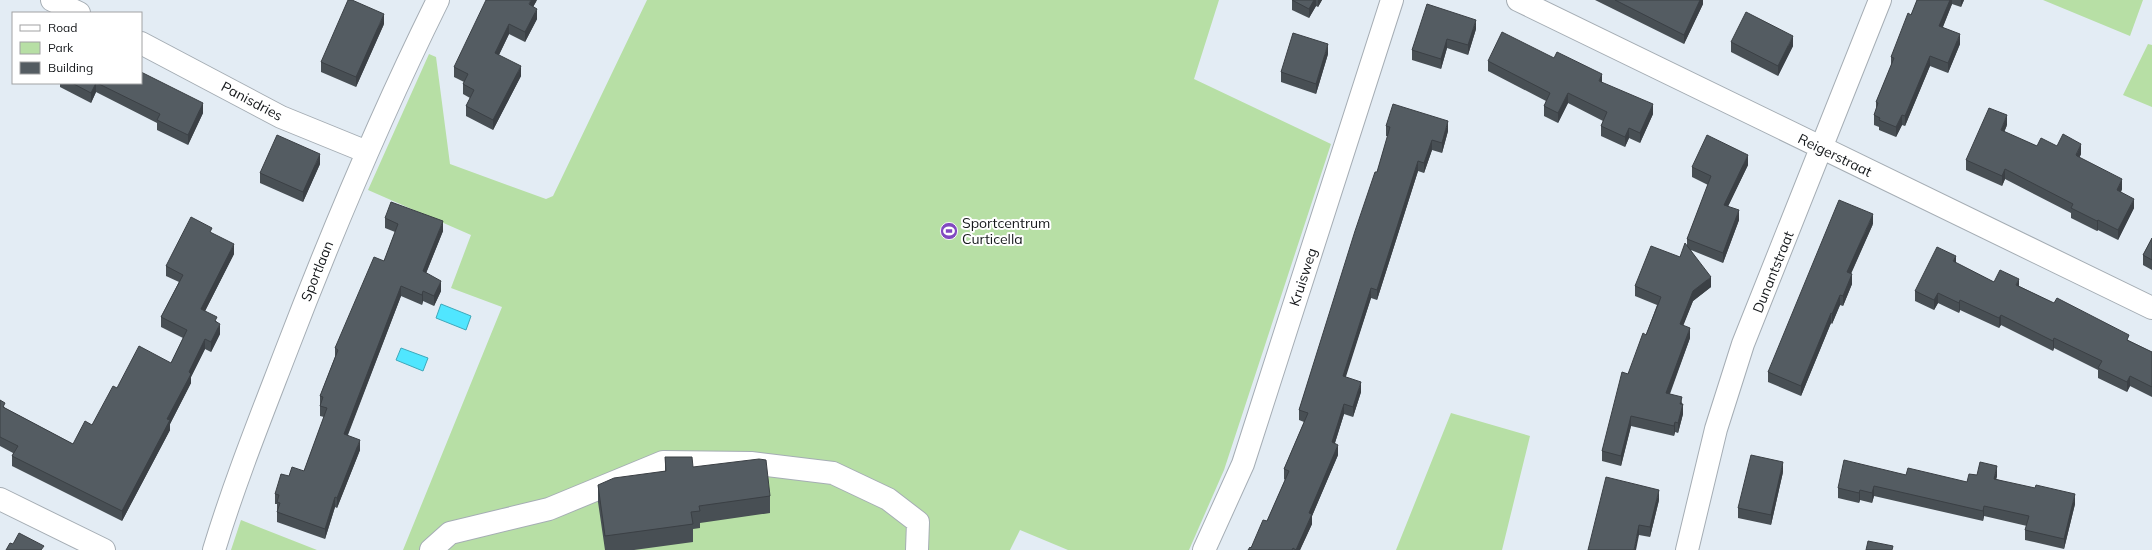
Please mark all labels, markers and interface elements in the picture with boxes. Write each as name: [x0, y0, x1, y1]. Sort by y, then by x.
legend: [12, 12, 142, 84]
text: Road: [48, 20, 77, 35]
text: Park: [48, 40, 74, 55]
text: Building: [48, 60, 93, 75]
street label: Panisdries: [218, 77, 286, 125]
street label: Reigerstraat: [1795, 129, 1875, 181]
place label: Sportcentrum Curticella: [962, 214, 1050, 248]
sports icon: Sportcentrum Curticella: [939, 221, 959, 241]
street label: Dunantstraat: [1748, 228, 1798, 316]
street label: Sportlaan: [297, 238, 337, 304]
street label: Kruisweg: [1285, 246, 1321, 308]

